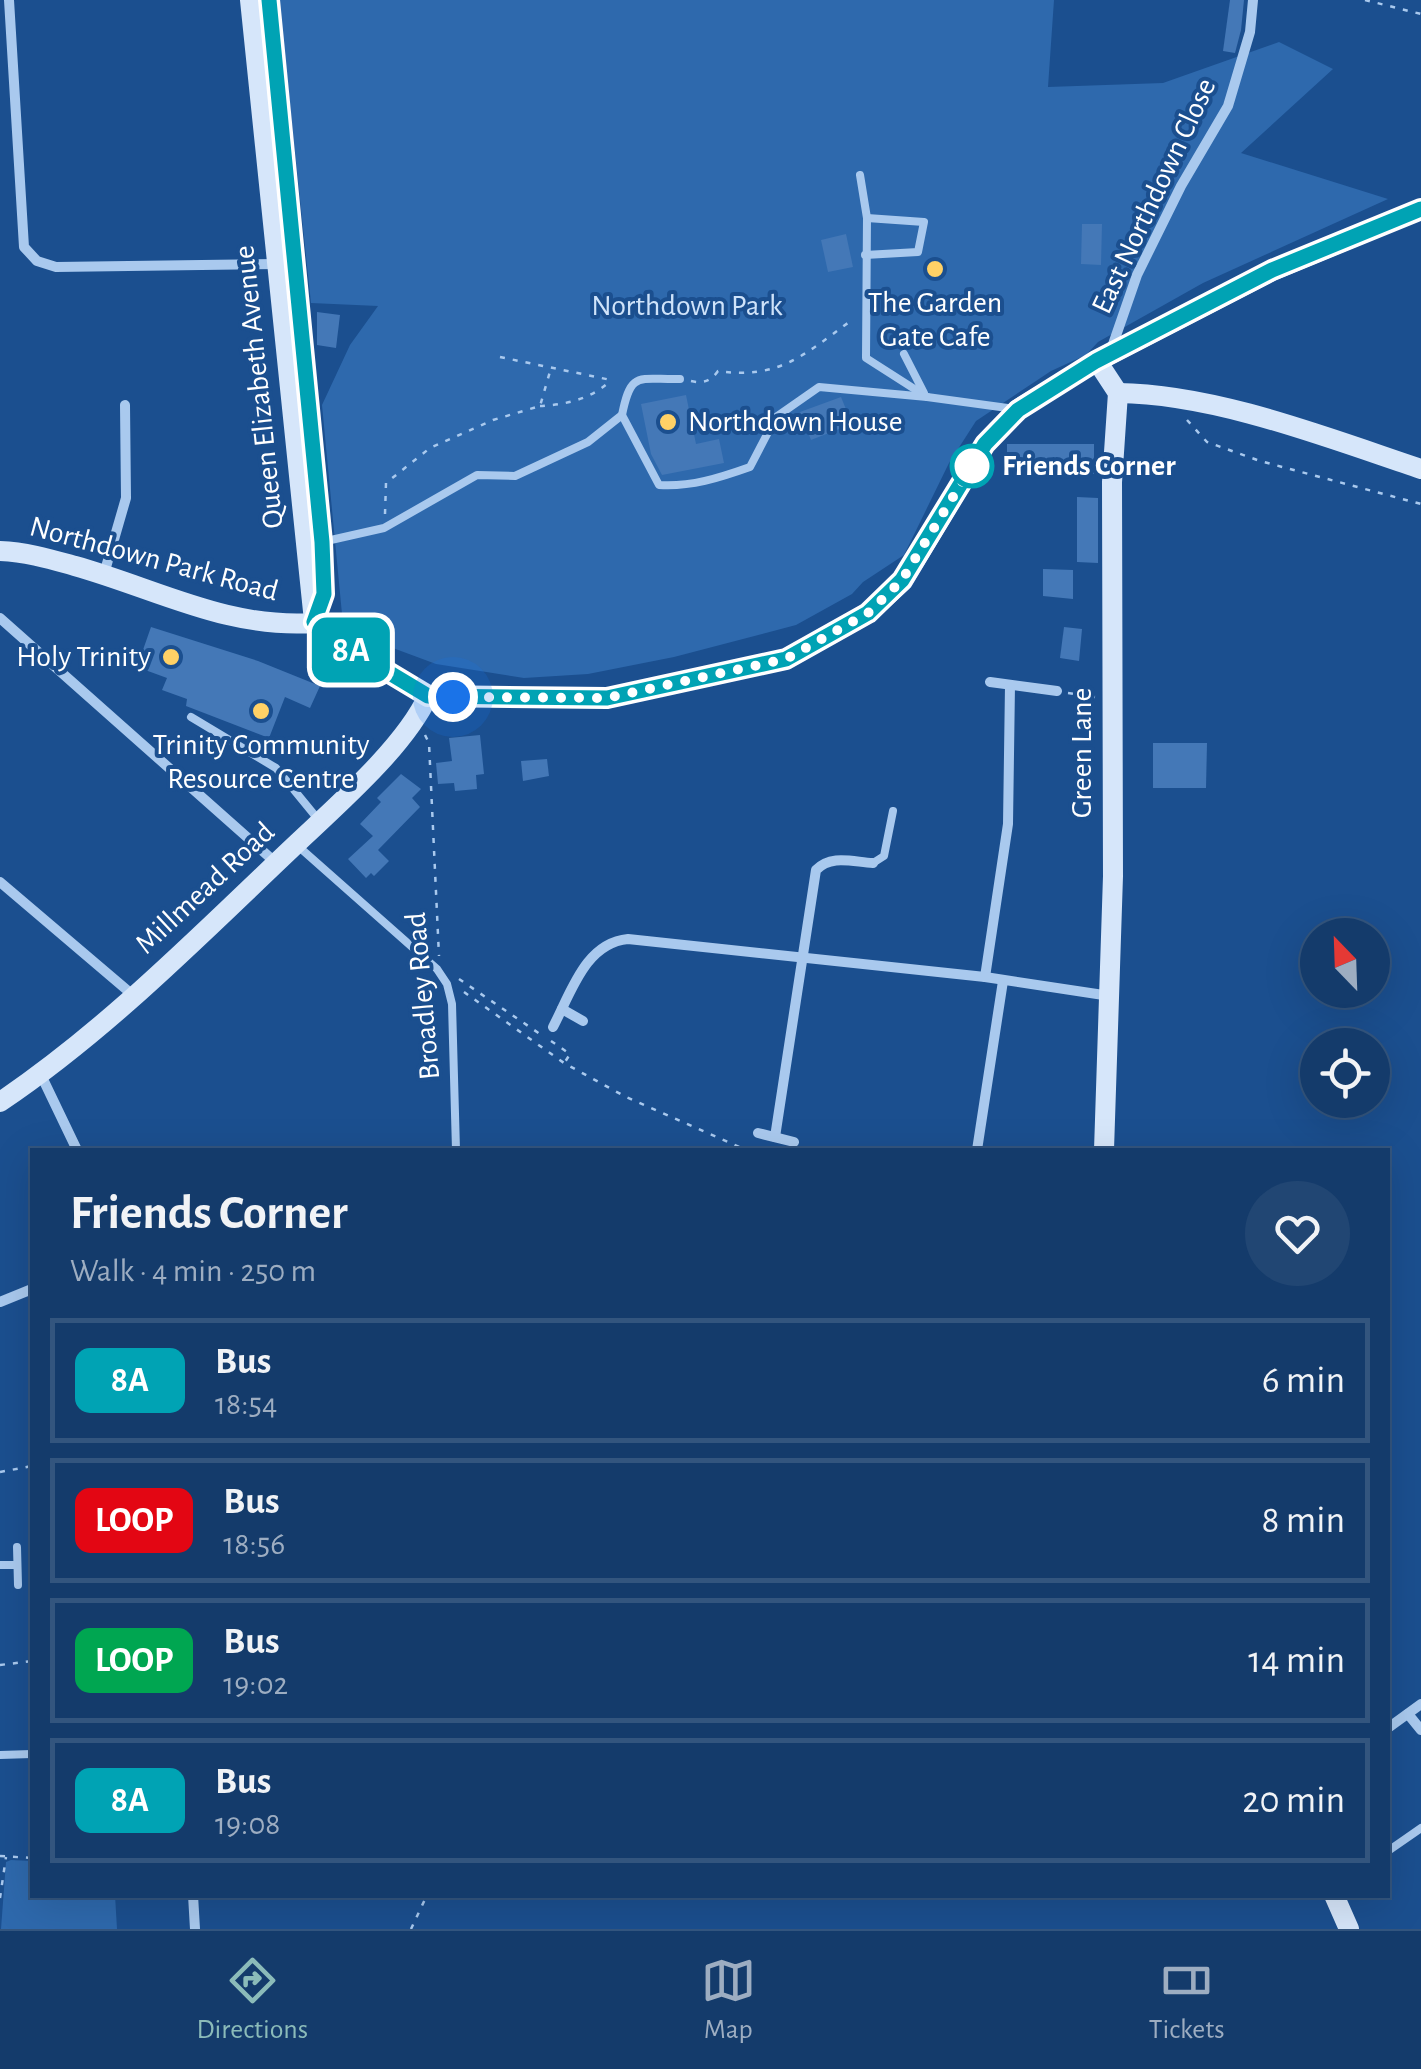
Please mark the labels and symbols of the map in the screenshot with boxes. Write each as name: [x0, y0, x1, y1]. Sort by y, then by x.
street label: East Northdown Close: [1086, 74, 1222, 318]
street label: Queen Elizabeth Avenue: [229, 244, 289, 530]
marker: The Garden Gate Cafe: [924, 258, 946, 280]
place label: The Garden Gate Cafe: [868, 288, 1002, 352]
park label: Northdown Park: [591, 291, 783, 321]
place label: Northdown House: [688, 407, 903, 437]
marker: Northdown House: [657, 411, 679, 433]
marker: Friends Corner: [951, 445, 993, 487]
place label: Friends Corner: [1002, 451, 1176, 481]
street label: Northdown Park Road: [26, 511, 282, 607]
line badge: 8A: [306, 618, 396, 682]
place label: Holy Trinity: [16, 642, 151, 672]
marker: Holy Trinity: [160, 646, 182, 668]
your location: [428, 672, 478, 722]
street label: Green Lane: [1067, 688, 1097, 818]
marker: Trinity Community Resource Centre: [250, 700, 272, 722]
place label: Trinity Community Resource Centre: [152, 730, 370, 794]
street label: Millmead Road: [130, 816, 280, 960]
street label: Broadley Road: [401, 911, 445, 1081]
north arrow: [1300, 918, 1390, 1008]

